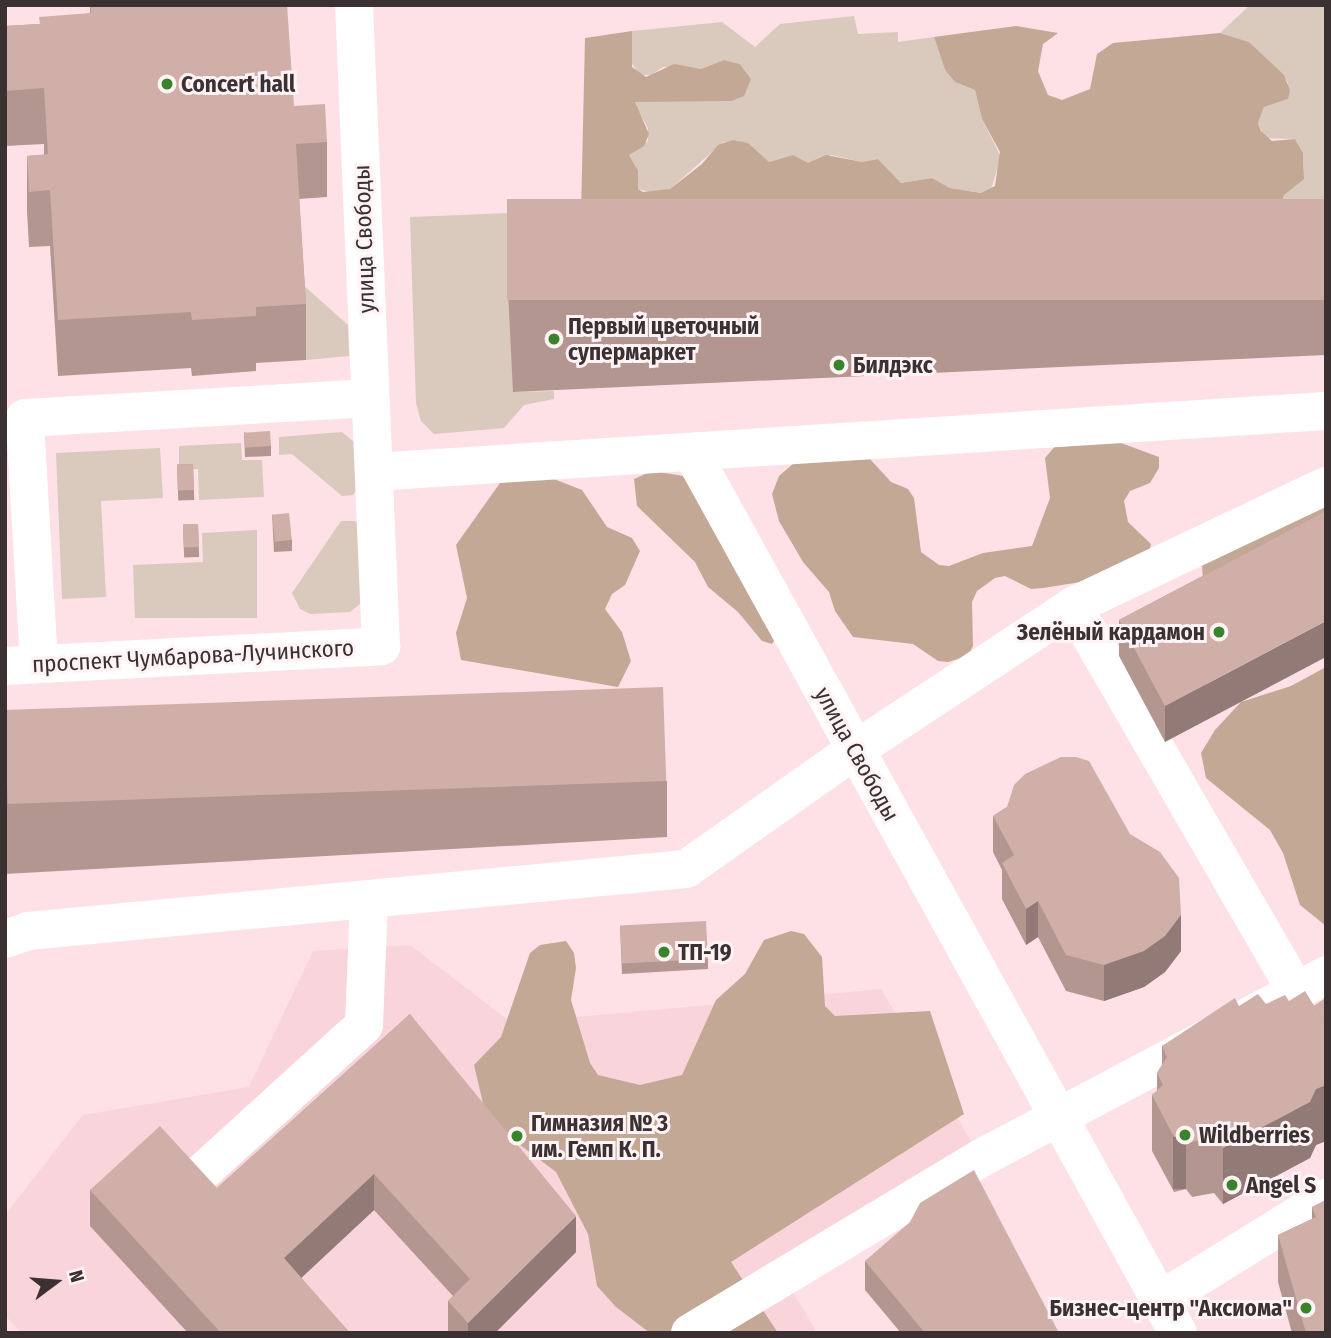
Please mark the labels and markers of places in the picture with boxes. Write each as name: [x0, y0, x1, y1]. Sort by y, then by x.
place label: Concert hall: [181, 70, 295, 98]
marker: Concert hall: [159, 76, 175, 92]
place label: Первый цветочный супермаркет: [568, 312, 759, 366]
marker: Первый цветочный супермаркет: [546, 331, 562, 347]
place label: Билдэкс: [853, 351, 933, 379]
marker: Билдэкс: [831, 357, 847, 373]
place label: Зелёный кардамон: [1017, 618, 1205, 646]
marker: Зелёный кардамон: [1211, 624, 1227, 640]
place label: ТП-19: [678, 938, 732, 966]
marker: ТП-19: [656, 944, 672, 960]
place label: Гимназия № 3 им. Гемп К. П.: [531, 1109, 668, 1163]
place label: Wildberries: [1199, 1121, 1310, 1149]
marker: Wildberries: [1177, 1127, 1193, 1143]
marker: Гимназия № 3 им. Гемп К. П.: [509, 1128, 525, 1144]
place label: Angel S: [1246, 1171, 1316, 1199]
marker: Angel S: [1224, 1177, 1240, 1193]
place label: Бизнес-центр "Аксиома": [1049, 1294, 1292, 1322]
marker: Бизнес-центр "Аксиома": [1298, 1300, 1314, 1316]

